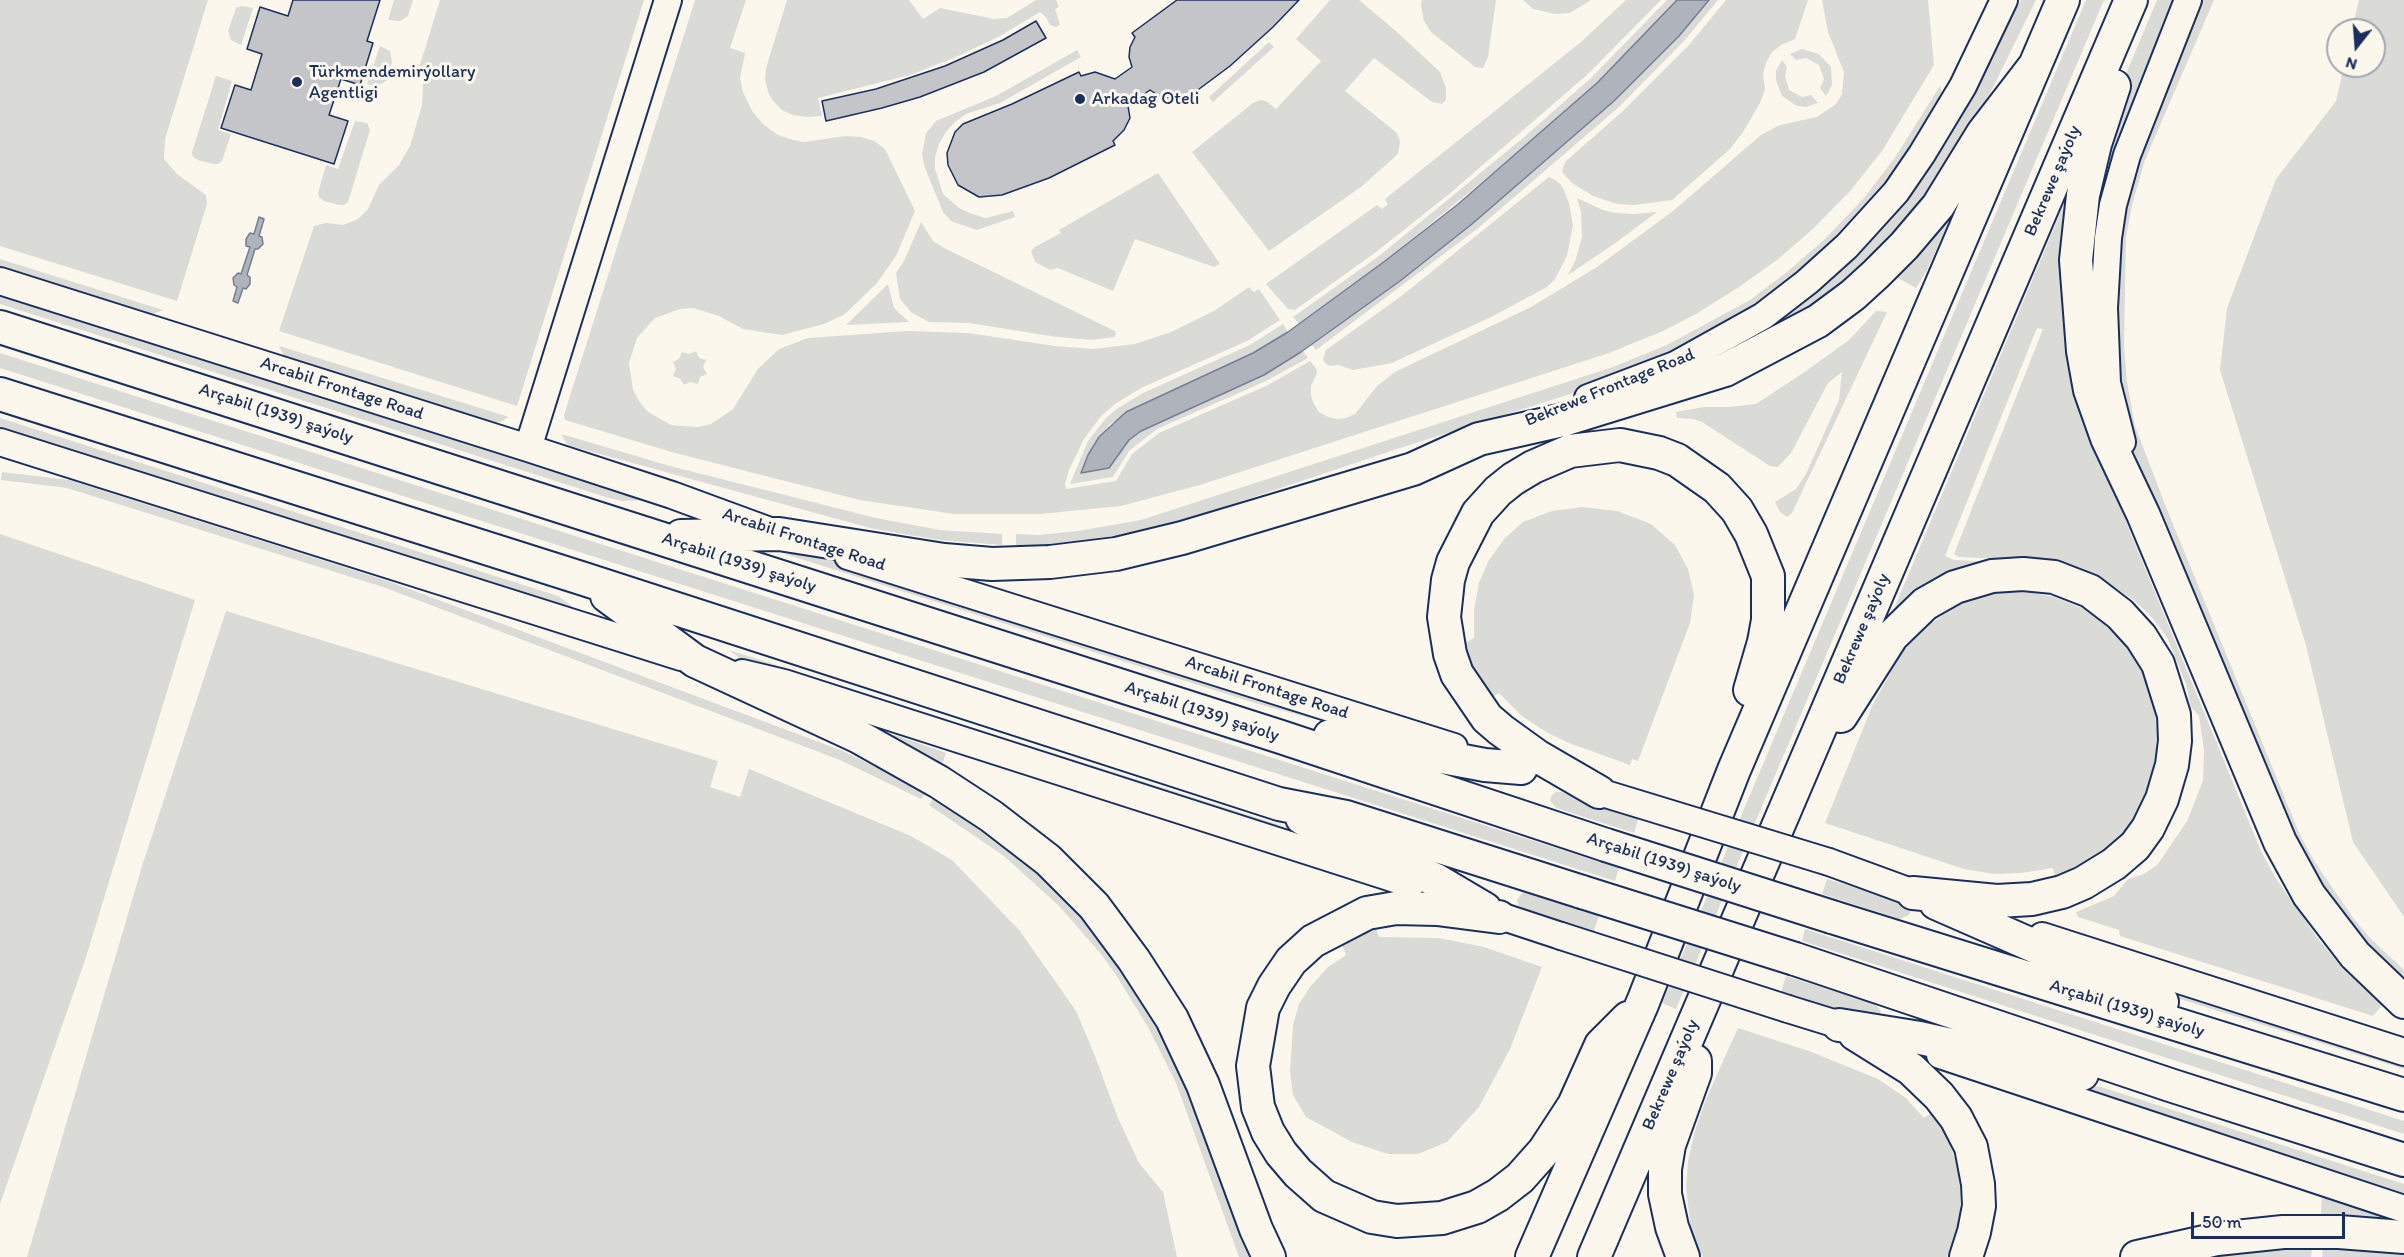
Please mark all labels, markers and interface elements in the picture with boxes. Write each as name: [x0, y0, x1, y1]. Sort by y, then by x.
north arrow: [2326, 18, 2386, 78]
text: N: [2343, 53, 2359, 74]
place label: Türkmendemirýollary Agentligi: [309, 61, 475, 104]
marker: Türkmendemirýollary Agentligi: [290, 75, 304, 89]
place label: Arkadag Oteli: [1092, 88, 1199, 110]
marker: Arkadag Oteli: [1073, 92, 1087, 106]
street label: Bekrewe şaýoly: [2020, 122, 2086, 240]
street label: Bekrewe Frontage Road: [1522, 344, 1698, 432]
street label: Arcabil Frontage Road: [257, 352, 427, 426]
street label: Arçabil (1939) şaýoly: [196, 379, 356, 449]
street label: Arcabil Frontage Road: [719, 503, 889, 577]
street label: Arçabil (1939) şaýoly: [659, 528, 819, 598]
street label: Bekrewe şaýoly: [1829, 570, 1895, 688]
street label: Arcabil Frontage Road: [1182, 651, 1352, 725]
street label: Arçabil (1939) şaýoly: [1122, 677, 1282, 747]
street label: Arçabil (1939) şaýoly: [1584, 828, 1744, 898]
street label: Arçabil (1939) şaýoly: [2047, 975, 2207, 1043]
street label: Bekrewe şaýoly: [1638, 1016, 1704, 1134]
scale bar: [2194, 1200, 2348, 1238]
text: 50 m: [2202, 1211, 2242, 1233]

